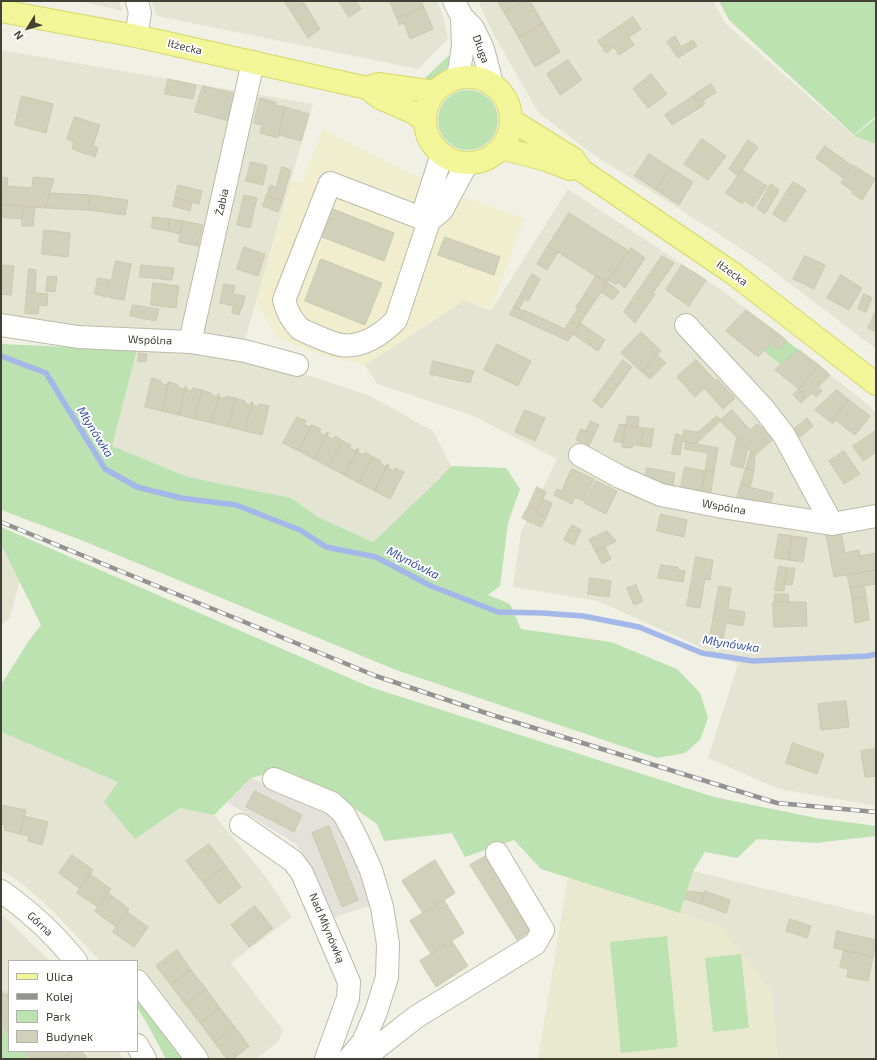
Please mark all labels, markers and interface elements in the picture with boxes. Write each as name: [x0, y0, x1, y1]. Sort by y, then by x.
north arrow: [8, 8, 48, 48]
text: N: [10, 28, 26, 43]
street label: Długa: [470, 33, 492, 65]
street label: Iłżecka: [166, 37, 204, 57]
street label: Żabia: [212, 187, 232, 217]
street label: Iłżecka: [714, 257, 750, 289]
street label: Wspólna: [128, 333, 172, 347]
water label: Młynówka: [74, 404, 116, 460]
street label: Wspólna: [701, 497, 747, 517]
water label: Młynówka: [384, 544, 442, 582]
water label: Młynówka: [702, 632, 760, 656]
street label: Nad Młynówką: [306, 891, 348, 965]
street label: Górna: [25, 909, 55, 939]
legend: [8, 960, 138, 1052]
text: Ulica: [46, 969, 73, 983]
text: Kolej: [46, 989, 73, 1003]
text: Park: [46, 1009, 71, 1023]
text: Budynek: [46, 1029, 93, 1043]

